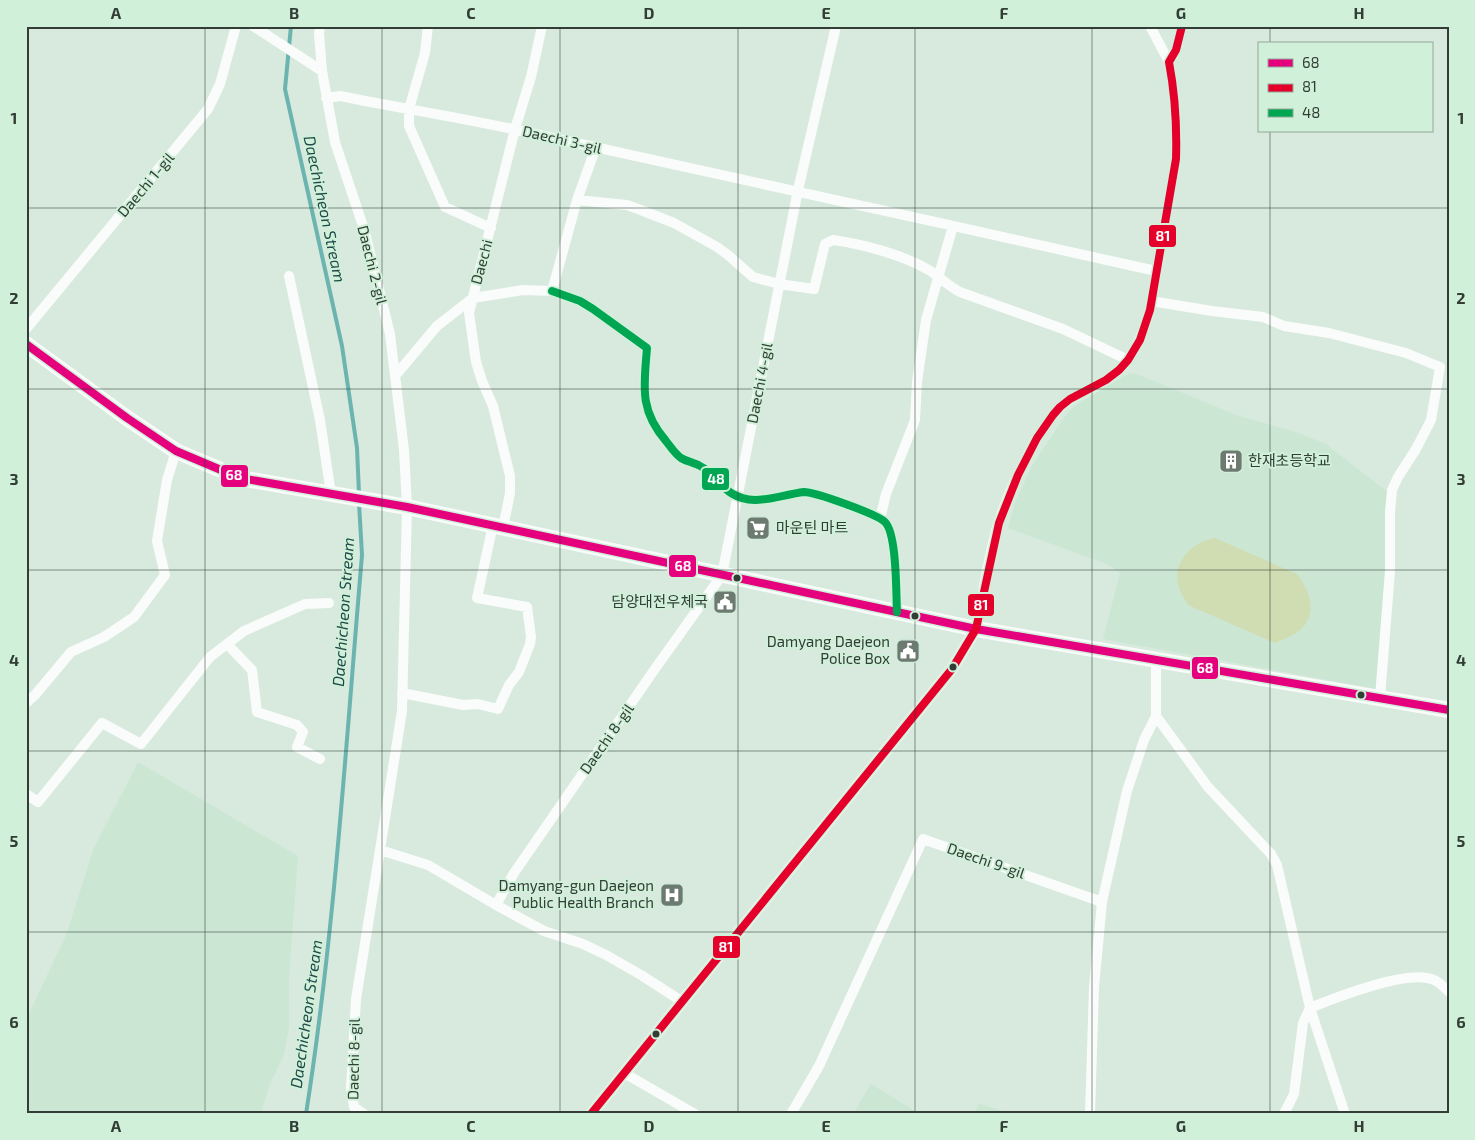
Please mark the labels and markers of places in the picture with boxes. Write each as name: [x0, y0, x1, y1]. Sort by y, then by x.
building icon: 한재초등학교: [1218, 448, 1244, 474]
place label: 한재초등학교: [1248, 451, 1331, 469]
supermarket icon: 마운틴 마트: [745, 515, 771, 541]
place label: 마운틴 마트: [776, 518, 849, 536]
unlabelled marker: [732, 573, 742, 583]
public building icon: 담양대전우체국: [712, 589, 738, 615]
place label: 담양대전우체국: [611, 592, 708, 610]
unlabelled marker: [910, 611, 920, 621]
place label: Damyang Daejeon Police Box: [767, 632, 890, 667]
public building icon: Damyang Daejeon Police Box: [895, 638, 921, 664]
unlabelled marker: [948, 662, 958, 672]
unlabelled marker: [1356, 690, 1366, 700]
place label: Damyang-gun Daejeon Public Health Branch: [498, 876, 654, 911]
hospital icon: Damyang-gun Daejeon Public Health Branch: [659, 882, 685, 908]
unlabelled marker: [651, 1029, 661, 1039]

